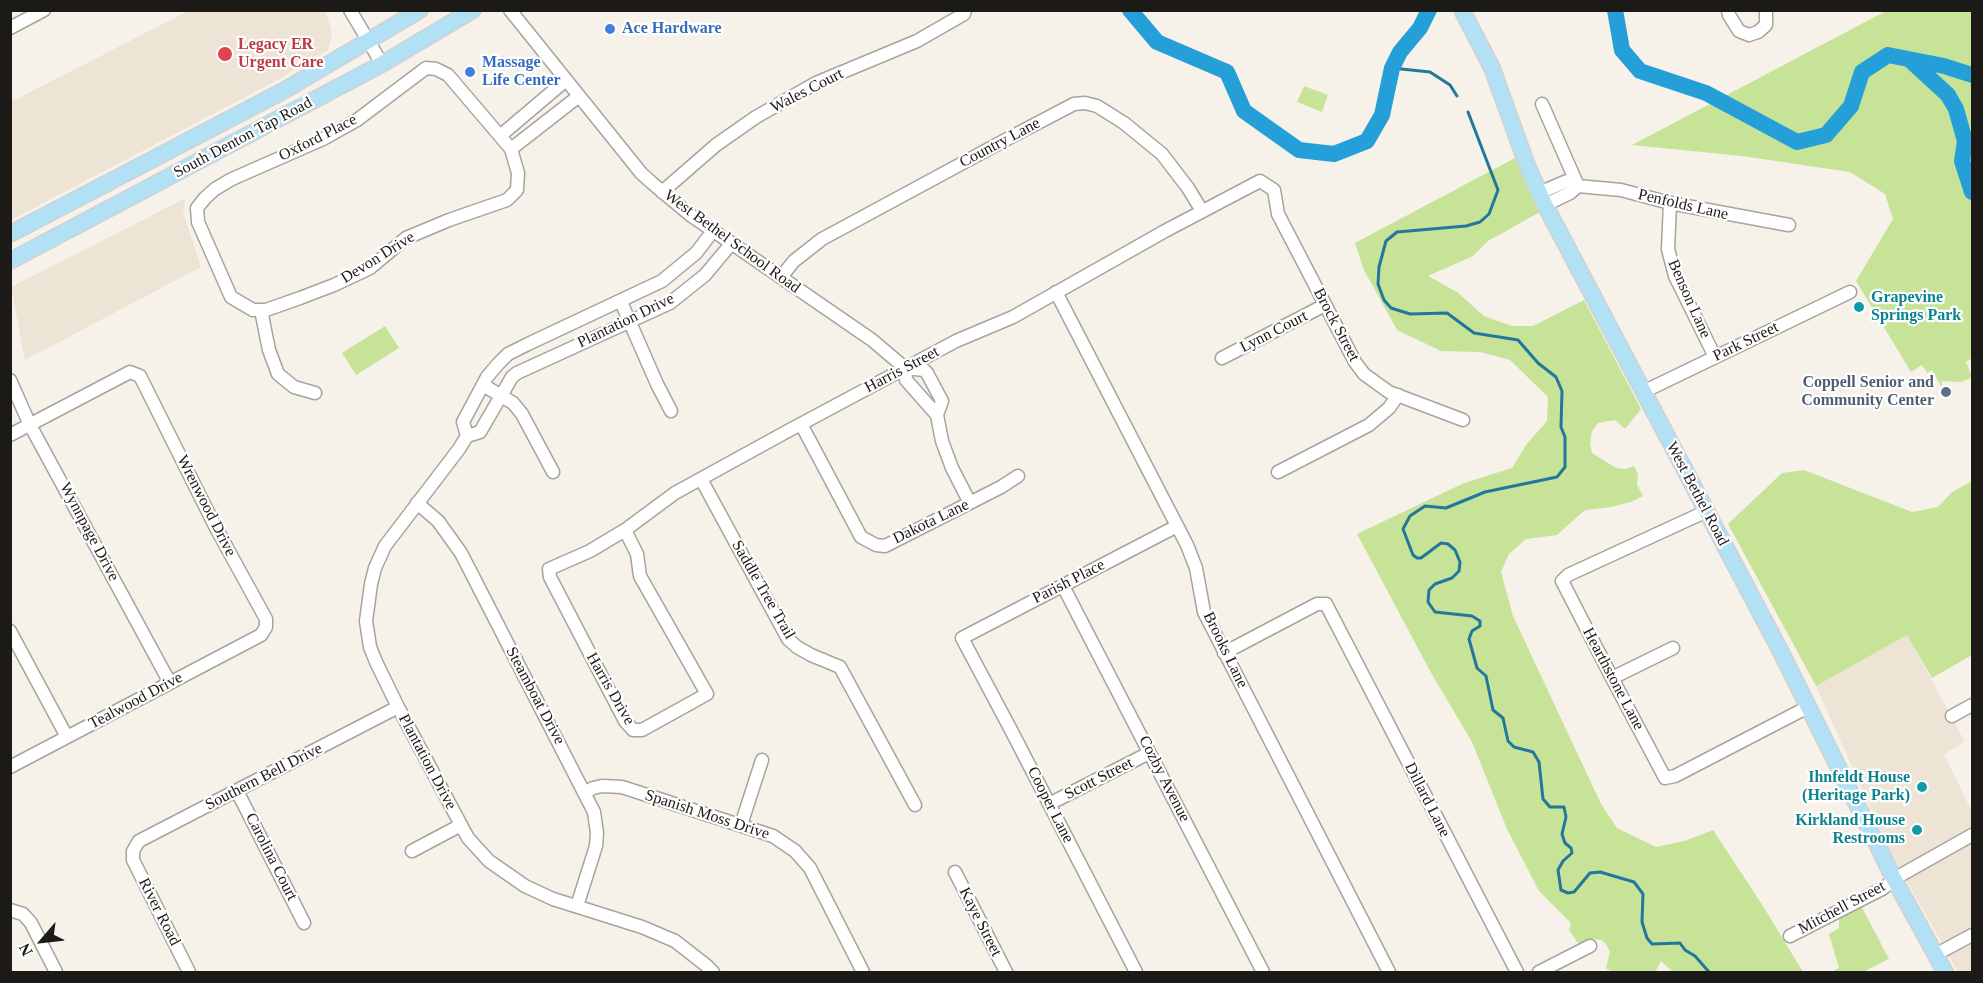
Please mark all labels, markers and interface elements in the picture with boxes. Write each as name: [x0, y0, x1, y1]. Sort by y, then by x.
place label: Ace Hardware: [622, 19, 722, 39]
marker: Ace Hardware: [603, 22, 617, 36]
place label: Legacy ER Urgent Care: [238, 35, 323, 73]
marker: Legacy ER Urgent Care: [216, 45, 234, 63]
place label: Massage Life Center: [482, 53, 561, 91]
street label: Wales Court: [767, 64, 847, 118]
marker: Massage Life Center: [463, 65, 477, 79]
street label: South Denton Tap Road: [171, 93, 315, 183]
street label: Oxford Place: [276, 110, 360, 166]
street label: Country Lane: [956, 114, 1044, 172]
street label: Penfolds Lane: [1636, 185, 1730, 225]
street label: West Bethel School Road: [660, 186, 804, 298]
street label: Devon Drive: [338, 228, 418, 288]
street label: Benson Lane: [1663, 257, 1715, 341]
street label: Brock Street: [1309, 285, 1363, 365]
place label: Grapevine Springs Park: [1871, 288, 1961, 326]
street label: Plantation Drive: [574, 289, 678, 353]
marker: Grapevine Springs Park: [1852, 300, 1866, 314]
street label: Lynn Court: [1237, 307, 1311, 357]
street label: Park Street: [1710, 318, 1782, 366]
street label: Harris Street: [862, 342, 942, 398]
place label: Coppell Senior and Community Center: [1801, 373, 1934, 411]
marker: Coppell Senior and Community Center: [1939, 385, 1953, 399]
street label: West Bethel Road: [1661, 439, 1733, 549]
street label: Wrenwood Drive: [172, 452, 240, 560]
street label: Wynnpage Drive: [55, 479, 123, 585]
street label: Dakota Lane: [890, 495, 972, 549]
street label: Saddle Tree Trail: [727, 537, 799, 643]
street label: Parish Place: [1030, 556, 1108, 608]
street label: Brooks Lane: [1198, 609, 1252, 691]
street label: Hearthstone Lane: [1578, 624, 1648, 734]
street label: Steamboat Drive: [501, 644, 569, 748]
street label: Harris Drive: [582, 649, 638, 729]
street label: Tealwood Drive: [86, 668, 186, 734]
street label: Plantation Drive: [394, 711, 460, 813]
street label: Cozby Avenue: [1134, 733, 1194, 825]
street label: Southern Bell Drive: [202, 739, 326, 815]
street label: Scott Street: [1062, 754, 1136, 804]
street label: Dillard Lane: [1400, 759, 1454, 841]
street label: Cooper Lane: [1023, 764, 1077, 846]
place label: Ihnfeldt House (Heritage Park): [1802, 768, 1910, 806]
marker: Ihnfeldt House (Heritage Park): [1915, 780, 1929, 794]
street label: Spanish Moss Drive: [642, 786, 772, 844]
street label: Carolina Court: [241, 810, 301, 904]
place label: Kirkland House Restrooms: [1795, 811, 1905, 849]
marker: Kirkland House Restrooms: [1910, 823, 1924, 837]
street label: River Road: [134, 875, 184, 949]
street label: Mitchell Street: [1795, 877, 1889, 939]
street label: Kaye Street: [954, 884, 1006, 960]
north arrow: [12, 911, 72, 971]
text: N: [15, 941, 36, 959]

